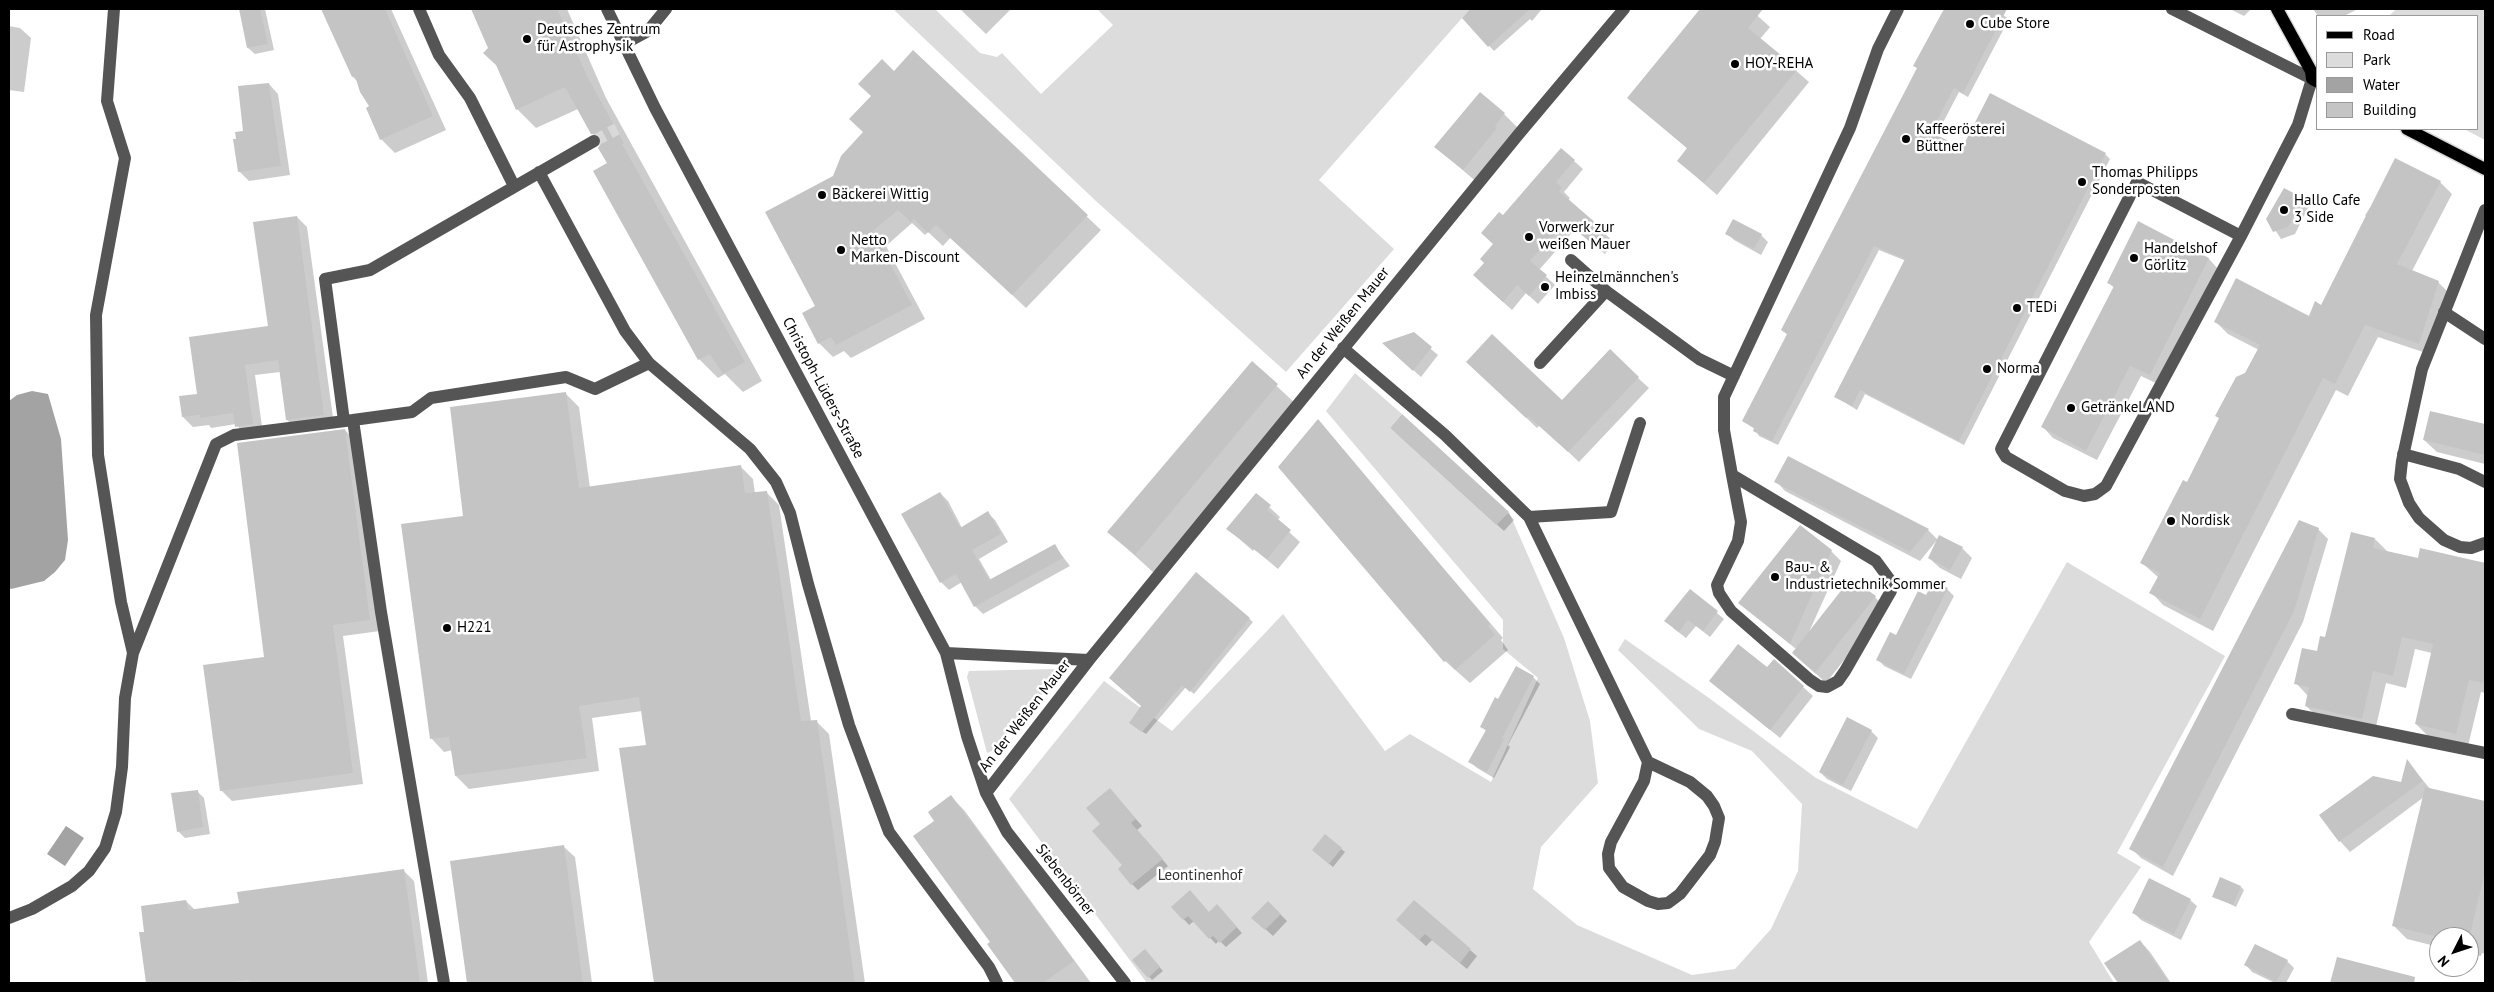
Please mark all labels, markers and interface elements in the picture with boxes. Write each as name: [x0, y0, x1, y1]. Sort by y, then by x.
place label: Cube Store: [1980, 15, 2050, 33]
legend: [2316, 15, 2479, 130]
marker: Cube Store: [1964, 18, 1976, 30]
place label: Deutsches Zentrum für Astrophysik: [537, 21, 661, 56]
text: Road: [2363, 25, 2395, 44]
marker: Deutsches Zentrum für Astrophysik: [521, 33, 533, 45]
text: Park: [2363, 50, 2391, 69]
place label: HOY-REHA: [1745, 55, 1813, 73]
marker: HOY-REHA: [1729, 58, 1741, 70]
text: Water: [2363, 75, 2400, 94]
text: Building: [2363, 100, 2417, 119]
place label: Kaffeerösterei Büttner: [1916, 121, 2005, 156]
marker: Kaffeerösterei Büttner: [1900, 133, 1912, 145]
place label: Thomas Philipps Sonderposten: [2092, 164, 2198, 199]
marker: Thomas Philipps Sonderposten: [2076, 176, 2088, 188]
place label: Bäckerei Wittig: [832, 186, 929, 204]
marker: Bäckerei Wittig: [816, 189, 828, 201]
place label: Hallo Cafe 3 Side: [2294, 192, 2360, 227]
marker: Hallo Cafe 3 Side: [2278, 204, 2290, 216]
place label: Vorwerk zur weißen Mauer: [1539, 219, 1630, 254]
marker: Vorwerk zur weißen Mauer: [1523, 231, 1535, 243]
place label: Netto Marken-Discount: [851, 232, 960, 267]
place label: Handelshof Görlitz: [2144, 240, 2217, 275]
marker: Netto Marken-Discount: [835, 244, 847, 256]
marker: Handelshof Görlitz: [2128, 252, 2140, 264]
street label: An der Weißen Mauer: [1293, 264, 1393, 382]
place label: Heinzelmännchen's Imbiss: [1555, 269, 1679, 304]
marker: Heinzelmännchen's Imbiss: [1539, 281, 1551, 293]
place label: TEDi: [2027, 299, 2057, 317]
marker: TEDi: [2011, 302, 2023, 314]
street label: Christoph-Lüders-Straße: [778, 314, 868, 462]
place label: Norma: [1997, 360, 2040, 378]
marker: Norma: [1981, 363, 1993, 375]
place label: GetränkeLAND: [2081, 399, 2175, 417]
marker: GetränkeLAND: [2065, 402, 2077, 414]
place label: Nordisk: [2181, 512, 2230, 530]
marker: Nordisk: [2165, 515, 2177, 527]
place label: Bau- & Industrietechnik Sommer: [1785, 559, 1946, 594]
marker: Bau- & Industrietechnik Sommer: [1769, 571, 1781, 583]
place label: H221: [457, 619, 492, 637]
marker: H221: [441, 622, 453, 634]
street label: An der Weißen Mauer: [975, 656, 1075, 776]
street label: Siebenbörner: [1032, 841, 1098, 919]
park label: Leontinenhof: [1158, 867, 1242, 885]
north arrow: [2429, 927, 2479, 977]
text: N: [2434, 952, 2453, 971]

